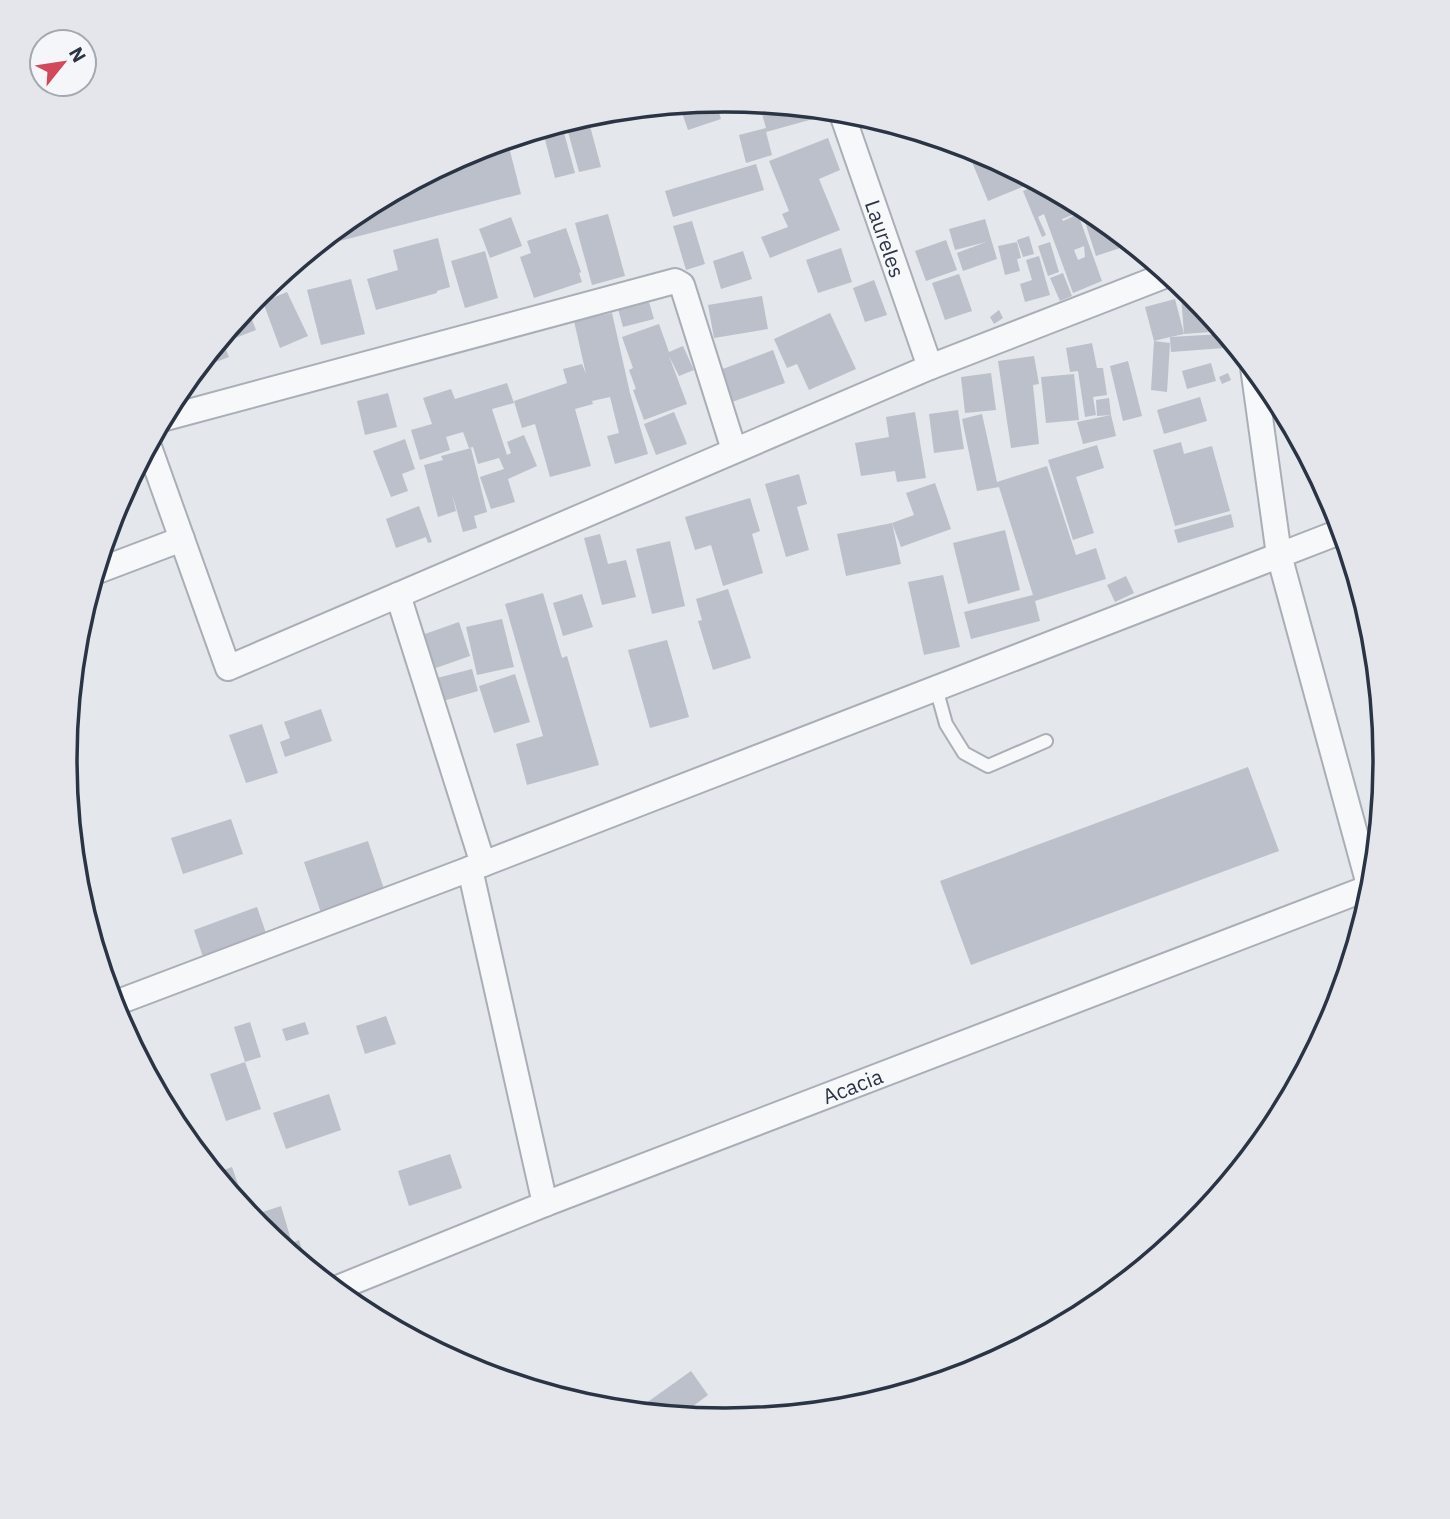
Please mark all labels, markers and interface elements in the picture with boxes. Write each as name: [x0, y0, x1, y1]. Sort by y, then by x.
north arrow: [28, 28, 98, 98]
text: N: [64, 43, 92, 66]
street label: Laureles: [859, 196, 912, 281]
street label: Acacia: [818, 1062, 887, 1110]

